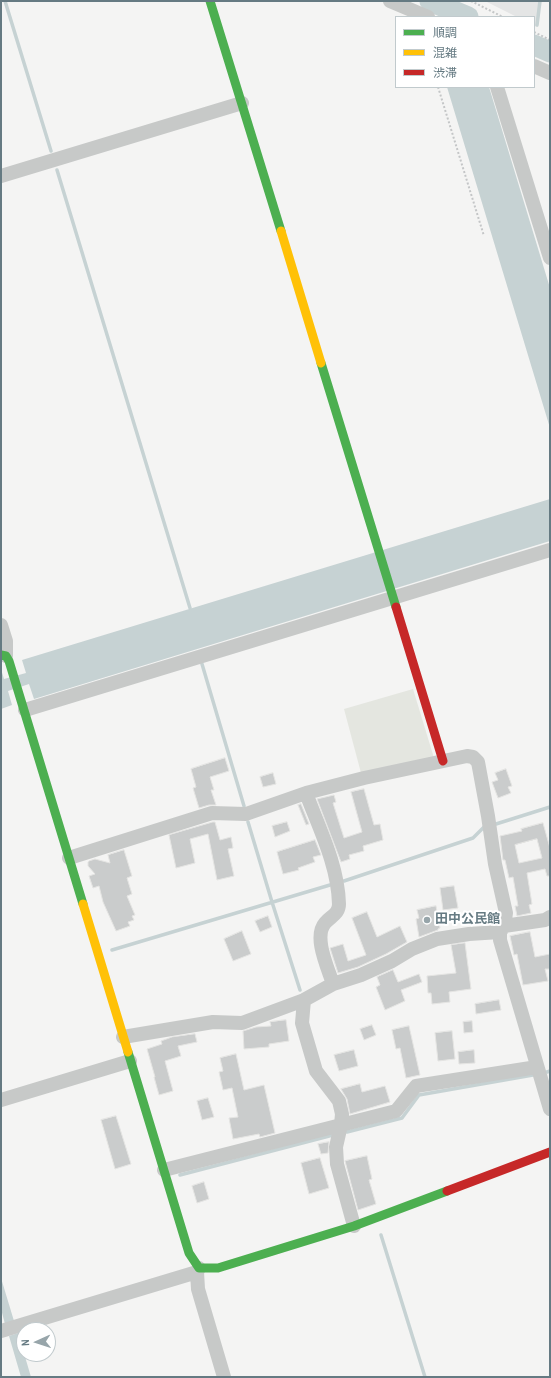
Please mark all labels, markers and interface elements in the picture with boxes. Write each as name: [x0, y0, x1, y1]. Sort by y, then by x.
legend: [395, 16, 535, 88]
text: 順調: [433, 25, 457, 41]
text: 混雑: [433, 45, 457, 61]
text: 渋滞: [433, 65, 457, 81]
place label: 田中公民館: [435, 912, 500, 928]
marker: 田中公民館: [422, 915, 432, 925]
north arrow: [16, 1322, 56, 1362]
text: N: [18, 1339, 32, 1346]

